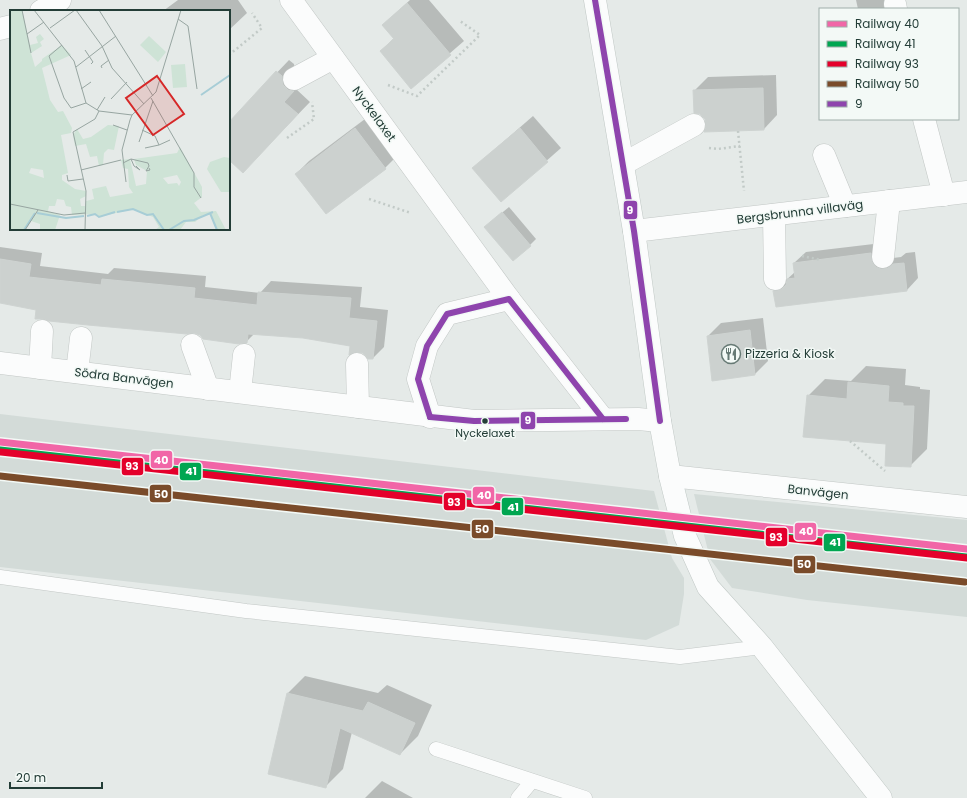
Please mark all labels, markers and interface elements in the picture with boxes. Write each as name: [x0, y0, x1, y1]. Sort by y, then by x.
legend: [819, 8, 959, 120]
inset map: [10, 10, 230, 230]
text: Railway 40: [855, 15, 919, 32]
text: Railway 41: [855, 35, 916, 52]
text: Railway 93: [855, 55, 919, 72]
text: Railway 50: [855, 75, 919, 92]
street label: Nyckelaxet: [349, 83, 400, 145]
text: 9: [855, 95, 863, 112]
street label: Bergsbrunna villaväg: [736, 195, 864, 228]
line badge: 9: [623, 200, 638, 220]
text: 9: [627, 202, 634, 218]
restaurant icon: Pizzeria & Kiosk: [720, 343, 742, 365]
place label: Pizzeria & Kiosk: [745, 345, 835, 362]
street label: Södra Banvägen: [73, 363, 175, 392]
line badge: 9: [520, 411, 536, 430]
text: 9: [525, 412, 532, 428]
marker: Nyckelaxet: [480, 416, 490, 426]
place label: Nyckelaxet: [455, 425, 515, 441]
line badge: 40: [150, 450, 173, 469]
text: 40: [154, 452, 168, 468]
line badge: 93: [121, 457, 144, 476]
text: 93: [125, 458, 139, 474]
line badge: 41: [179, 462, 202, 481]
text: 41: [185, 463, 197, 479]
street label: Banvägen: [787, 480, 849, 503]
line badge: 50: [149, 484, 172, 503]
text: 50: [154, 486, 168, 502]
line badge: 40: [472, 486, 495, 505]
text: 40: [477, 487, 491, 503]
line badge: 93: [443, 492, 466, 511]
text: 93: [447, 494, 461, 510]
line badge: 41: [501, 497, 524, 516]
text: 41: [507, 499, 519, 515]
line badge: 50: [471, 519, 494, 539]
text: 50: [475, 521, 489, 537]
line badge: 40: [794, 522, 817, 541]
text: 40: [799, 523, 813, 539]
line badge: 93: [765, 527, 788, 547]
text: 93: [769, 529, 783, 545]
line badge: 41: [823, 533, 846, 552]
text: 41: [829, 534, 841, 550]
line badge: 50: [793, 555, 816, 574]
text: 50: [797, 556, 811, 572]
scale bar: [10, 764, 102, 790]
text: 20 m: [16, 769, 46, 786]

